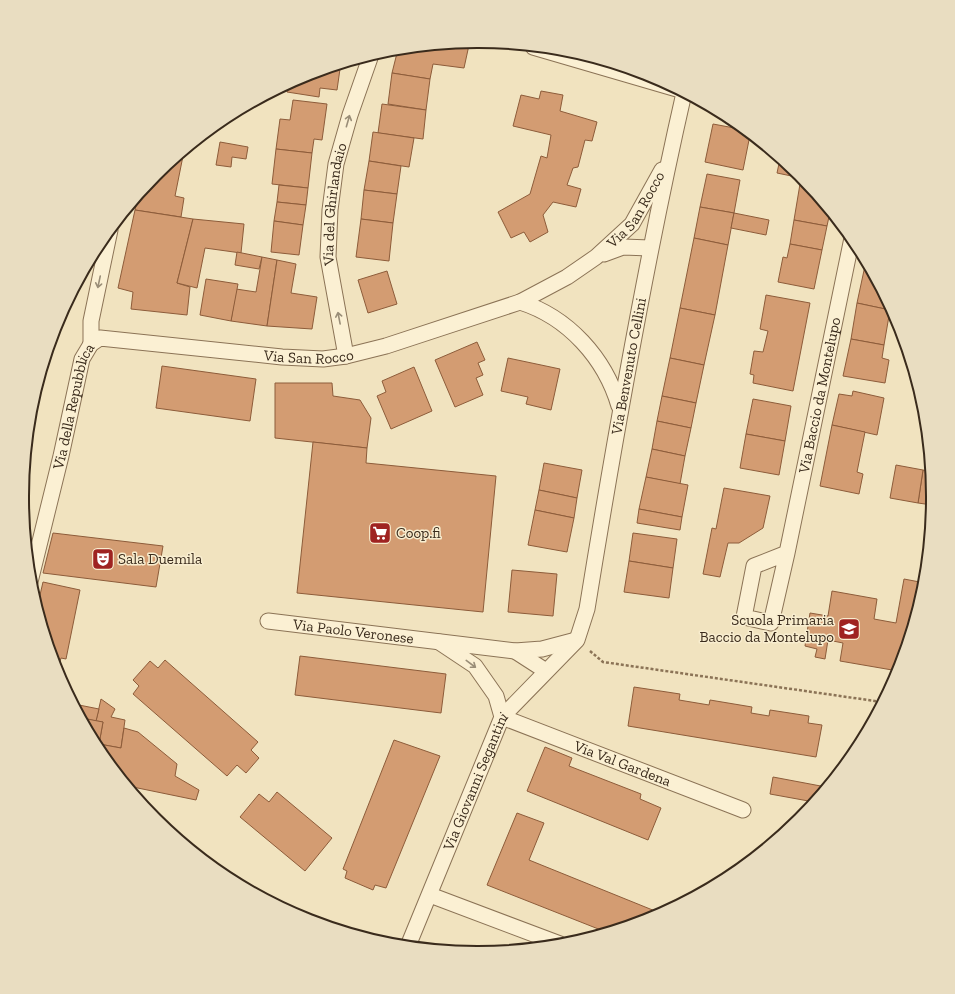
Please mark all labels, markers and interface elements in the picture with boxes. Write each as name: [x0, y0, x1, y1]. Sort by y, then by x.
one-way arrow: [345, 115, 352, 128]
street label: Via del Ghirlandaio: [319, 140, 351, 268]
street label: Via San Rocco: [602, 168, 669, 252]
one-way arrow: [95, 275, 103, 288]
street label: Via Benvenuto Cellini: [607, 296, 650, 437]
one-way arrow: [335, 312, 343, 325]
street label: Via Baccio da Montelupo: [794, 315, 844, 476]
street label: Via della Repubblica: [49, 340, 98, 472]
street label: Via San Rocco: [262, 345, 356, 368]
supermarket icon: Coop.fi: [367, 520, 393, 546]
place label: Coop.fi: [396, 524, 441, 542]
theatre icon: Sala Duemila: [90, 546, 116, 572]
place label: Sala Duemila: [118, 550, 202, 568]
place label: Scuola Primaria Baccio da Montelupo: [700, 611, 834, 646]
street label: Via Paolo Veronese: [291, 615, 415, 648]
school or university icon: Scuola Primaria Baccio da Montelupo: [836, 616, 862, 642]
one-way arrow: [466, 659, 477, 668]
street label: Via Giovanni Segantini: [439, 708, 511, 854]
street label: Via Val Gardena: [571, 736, 674, 790]

